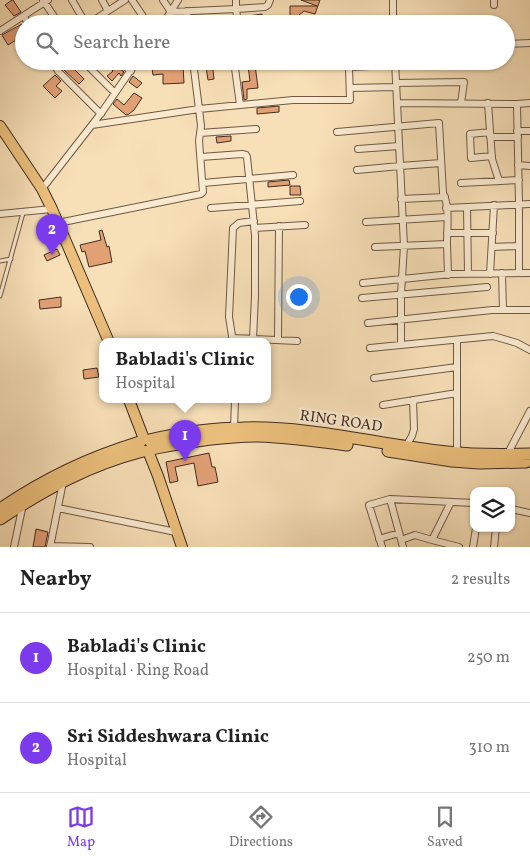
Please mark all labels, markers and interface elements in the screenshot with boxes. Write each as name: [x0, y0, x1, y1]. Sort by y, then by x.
search box: [15, 15, 515, 70]
icon: search: [33, 29, 61, 57]
text: Search here: [73, 30, 170, 56]
pin: 2: [36, 214, 68, 255]
your location: [286, 284, 312, 310]
popup: [99, 338, 271, 403]
text: Babladi's Clinic: [116, 347, 254, 373]
text: Hospital: [116, 373, 175, 395]
street label: RING ROAD: [298, 406, 384, 438]
pin: 1: [169, 420, 201, 461]
map controls: [470, 487, 515, 532]
button: layers: [470, 487, 515, 532]
text: Nearby: [20, 565, 91, 594]
text: 2 results: [451, 569, 510, 591]
text: Babladi's Clinic: [67, 634, 206, 660]
text: 1: [33, 647, 39, 669]
text: 250 m: [467, 647, 510, 669]
text: Hospital · Ring Road: [67, 660, 209, 682]
text: Sri Siddeshwara Clinic: [67, 724, 269, 750]
text: 2: [32, 737, 40, 759]
text: 310 m: [469, 737, 510, 759]
text: Hospital: [67, 750, 127, 772]
tab: Map: [67, 803, 95, 852]
tab: Directions: [229, 803, 293, 852]
tab: Saved: [427, 803, 463, 852]

